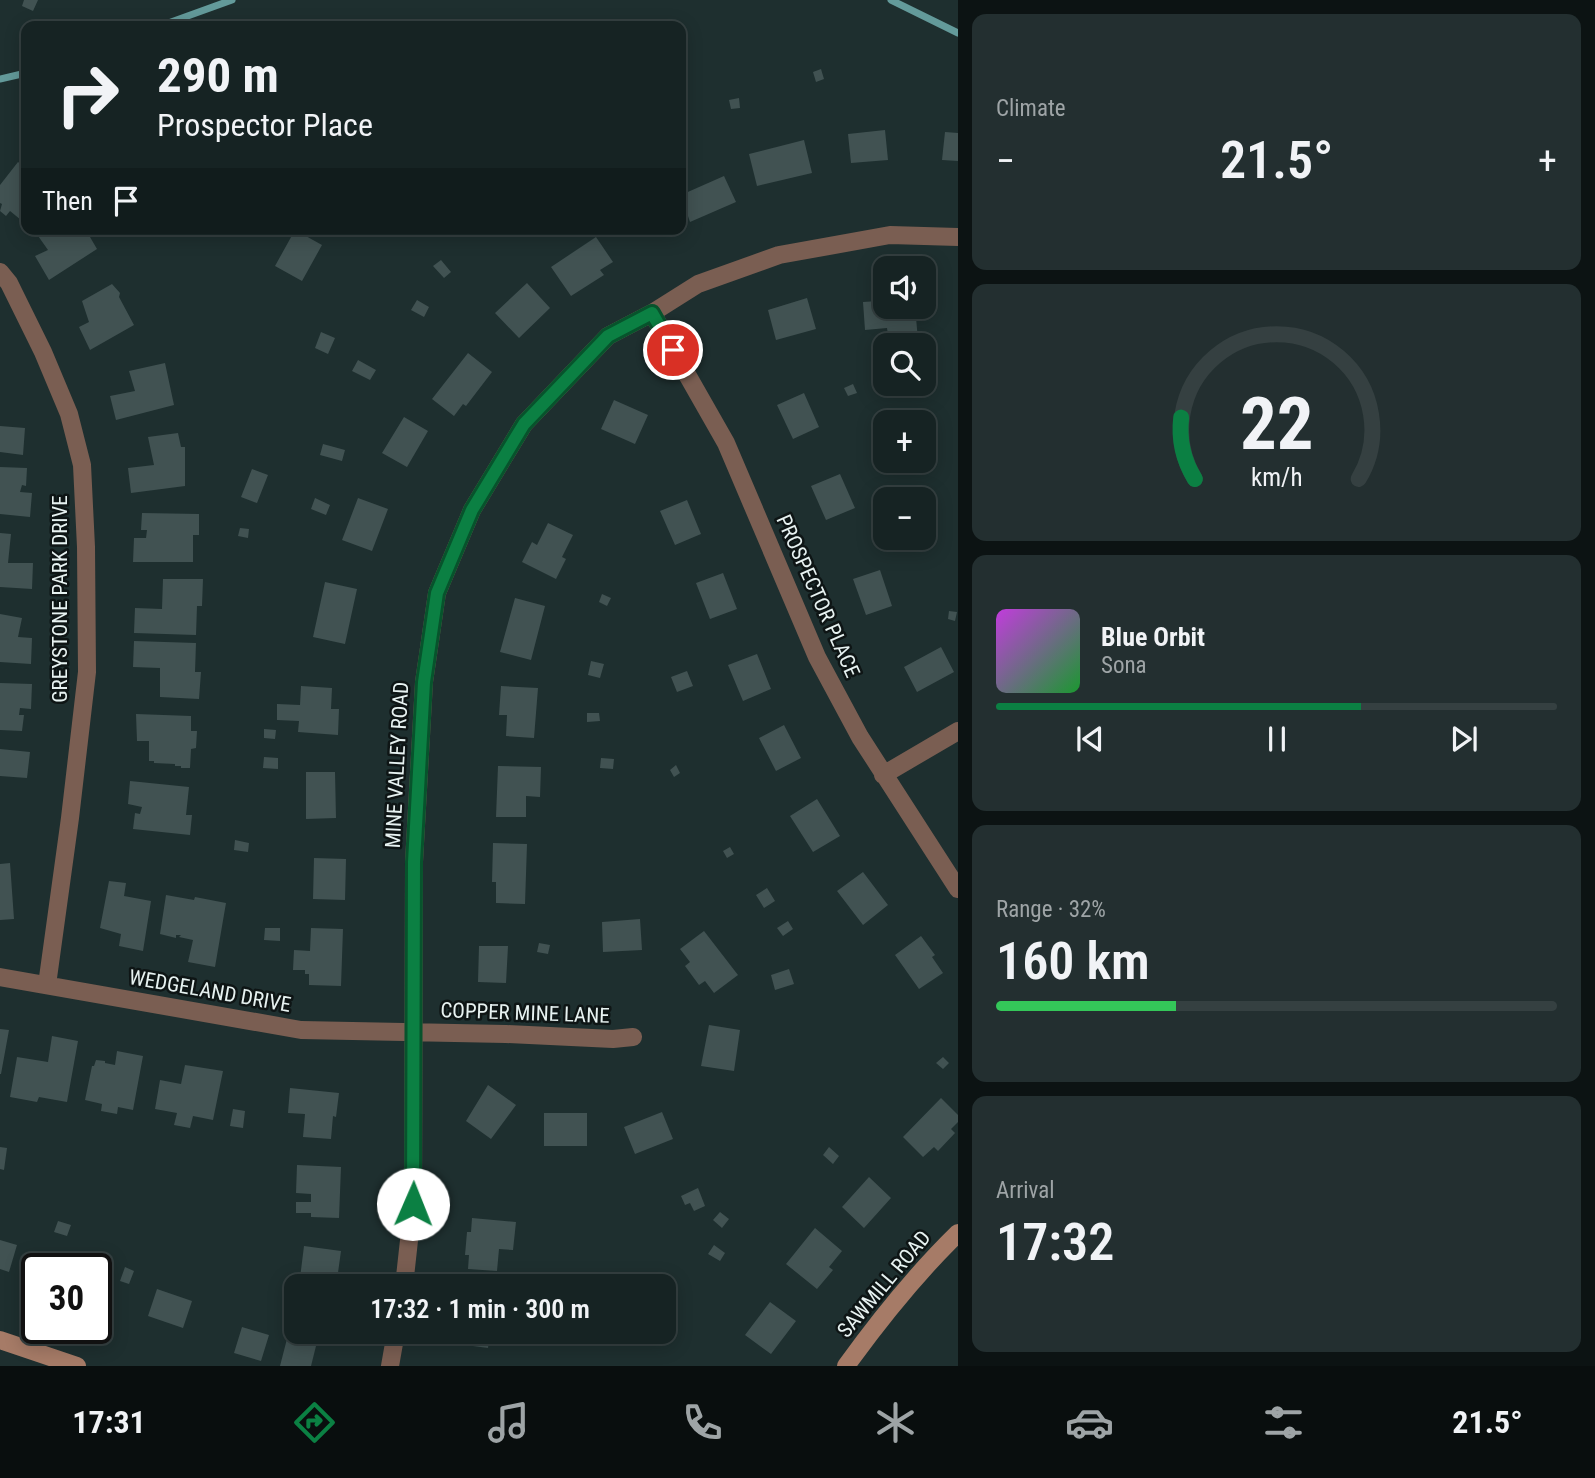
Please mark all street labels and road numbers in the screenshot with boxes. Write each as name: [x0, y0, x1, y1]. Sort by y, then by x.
street label: GREYSTONE PARK DRIVE: [48, 495, 72, 703]
street label: PROSPECTOR PLACE: [771, 511, 865, 681]
street label: MINE VALLEY ROAD: [381, 681, 413, 849]
street label: WEDGELAND DRIVE: [127, 965, 293, 1017]
street label: COPPER MINE LANE: [440, 998, 610, 1028]
street label: SAWMILL ROAD: [832, 1226, 936, 1342]

